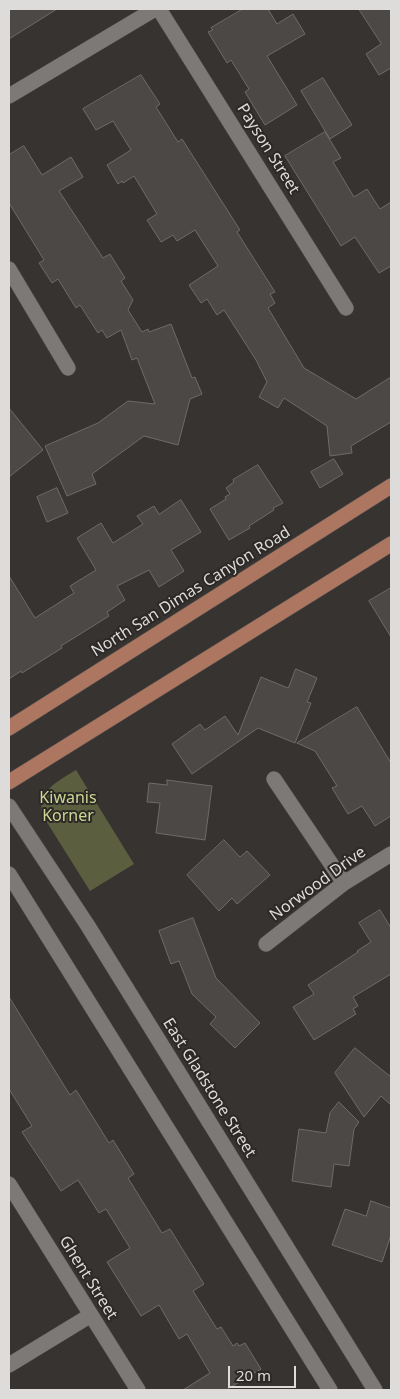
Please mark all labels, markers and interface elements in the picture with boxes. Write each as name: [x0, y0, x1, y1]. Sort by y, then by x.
street label: Payson Street: [233, 100, 303, 198]
street label: North San Dimas Canyon Road: [88, 523, 294, 661]
park label: Kiwanis Korner: [39, 788, 97, 826]
street label: Norwood Drive: [266, 843, 370, 925]
street label: East Gladstone Street: [158, 1015, 260, 1161]
street label: Ghent Street: [55, 1233, 121, 1323]
scale bar: [230, 1356, 298, 1388]
text: 20 m: [236, 1365, 271, 1385]

